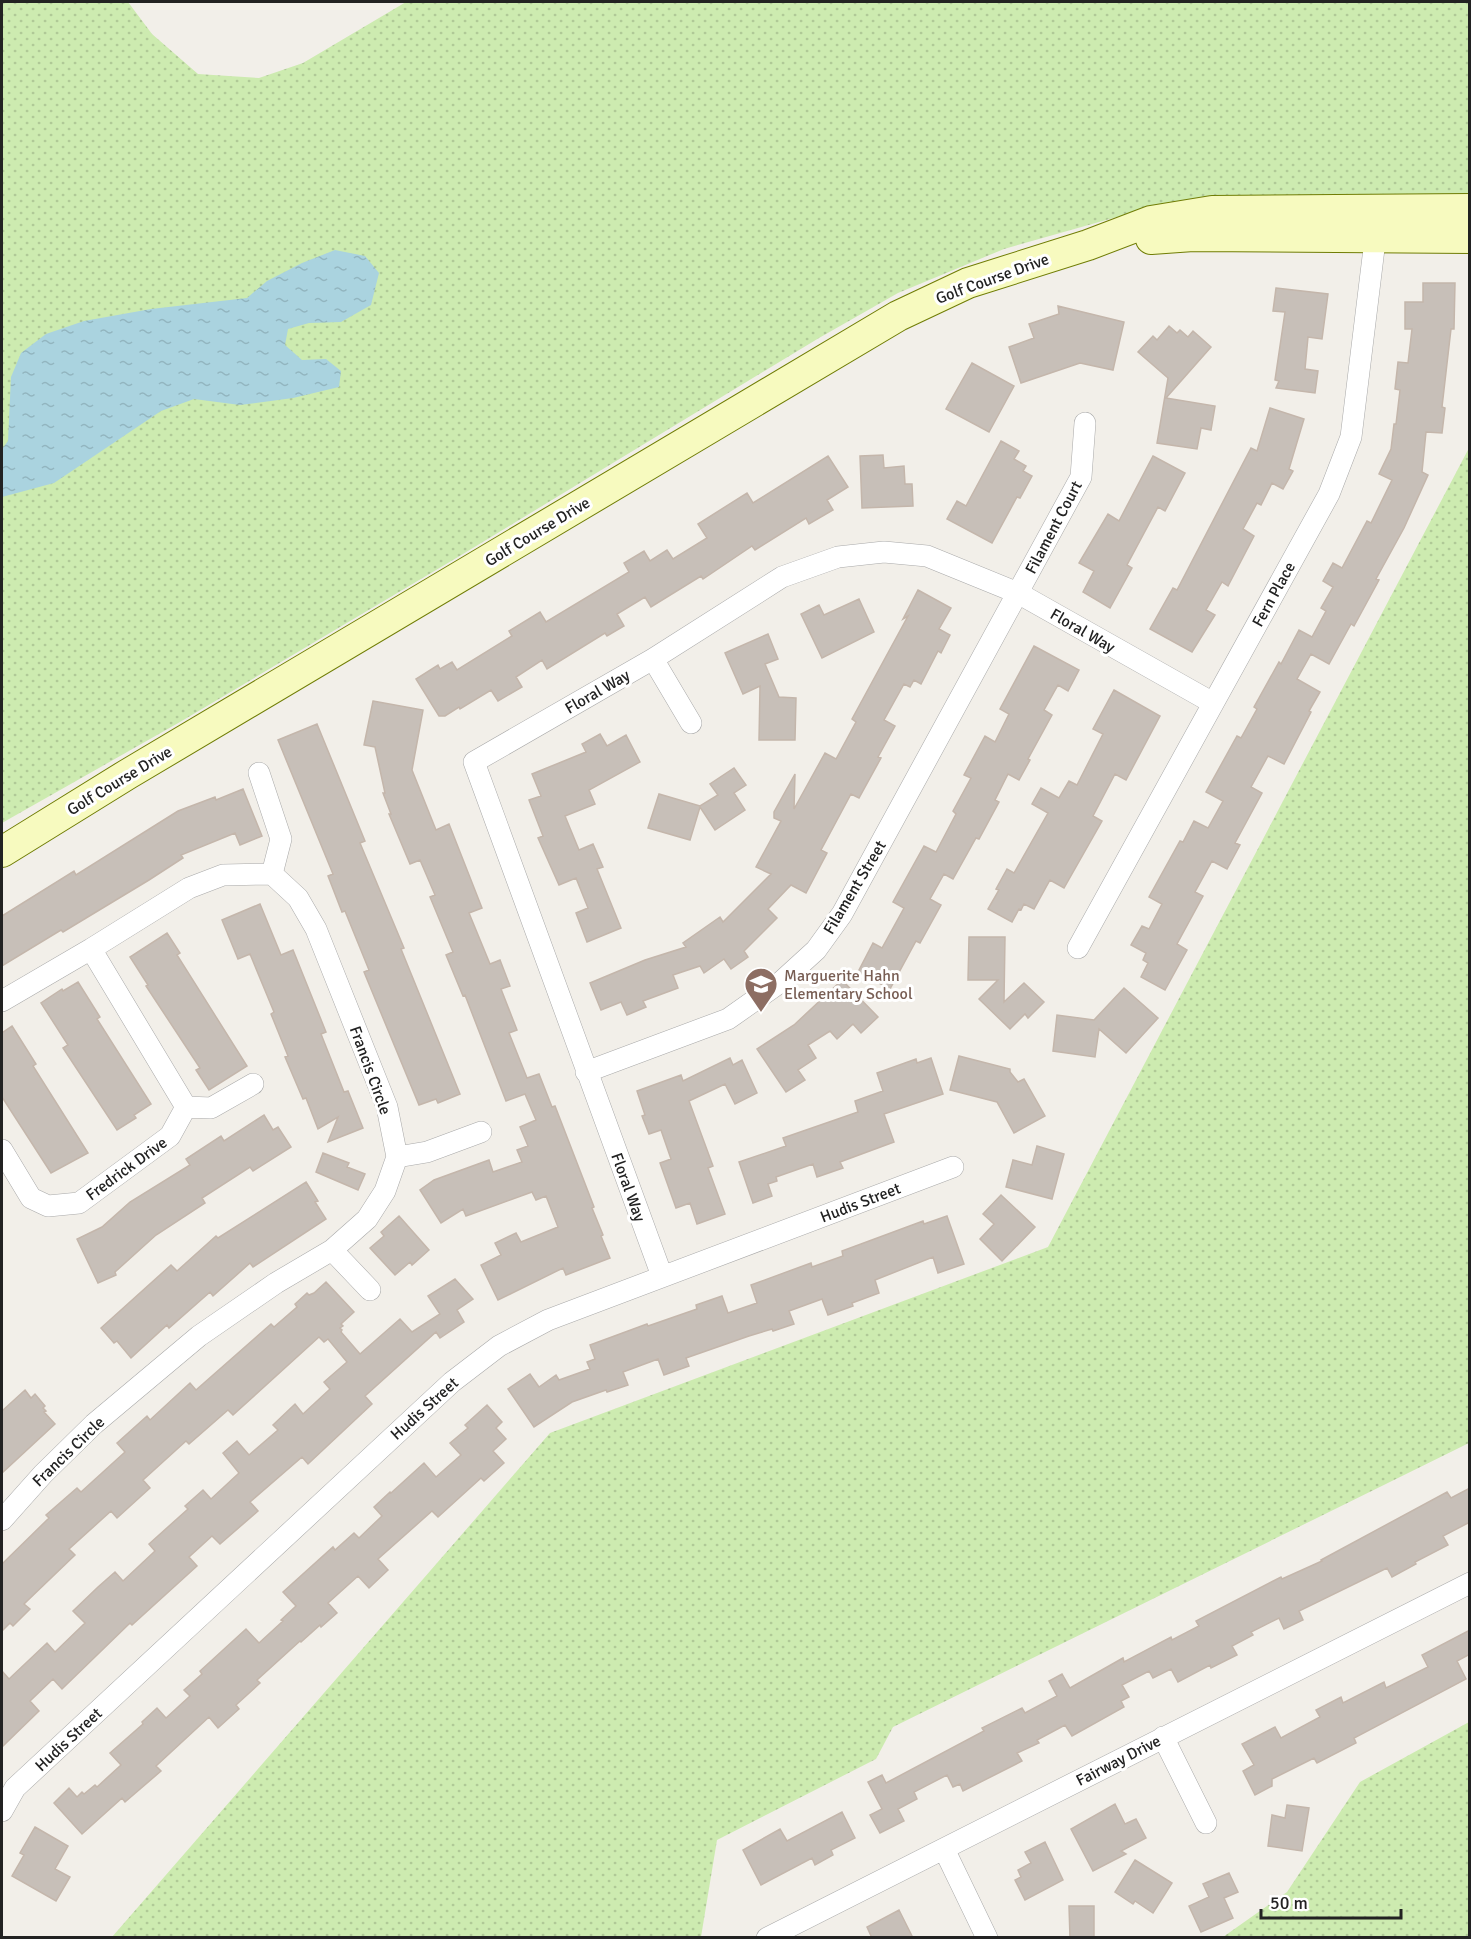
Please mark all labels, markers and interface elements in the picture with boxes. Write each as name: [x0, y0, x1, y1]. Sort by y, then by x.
street label: Golf Course Drive: [933, 249, 1052, 309]
street label: Filament Court: [1021, 477, 1087, 577]
street label: Golf Course Drive: [481, 493, 594, 571]
street label: Fern Place: [1248, 558, 1300, 631]
street label: Floral Way: [1046, 604, 1119, 658]
street label: Floral Way: [561, 665, 634, 718]
street label: Golf Course Drive: [63, 742, 176, 820]
street label: Filament Street: [819, 837, 891, 938]
school or university icon: Marguerite Hahn Elementary School: [743, 966, 779, 1013]
place label: Marguerite Hahn Elementary School: [784, 966, 913, 1004]
street label: Francis Circle: [345, 1023, 395, 1117]
street label: Fredrick Drive: [82, 1133, 171, 1205]
street label: Floral Way: [606, 1150, 650, 1225]
street label: Hudis Street: [817, 1178, 904, 1227]
street label: Hudis Street: [387, 1373, 463, 1444]
street label: Francis Circle: [28, 1412, 109, 1491]
street label: Hudis Street: [31, 1703, 107, 1776]
street label: Fairway Drive: [1073, 1731, 1164, 1791]
scale bar: [1261, 1882, 1400, 1920]
text: 50 m: [1270, 1892, 1308, 1914]

